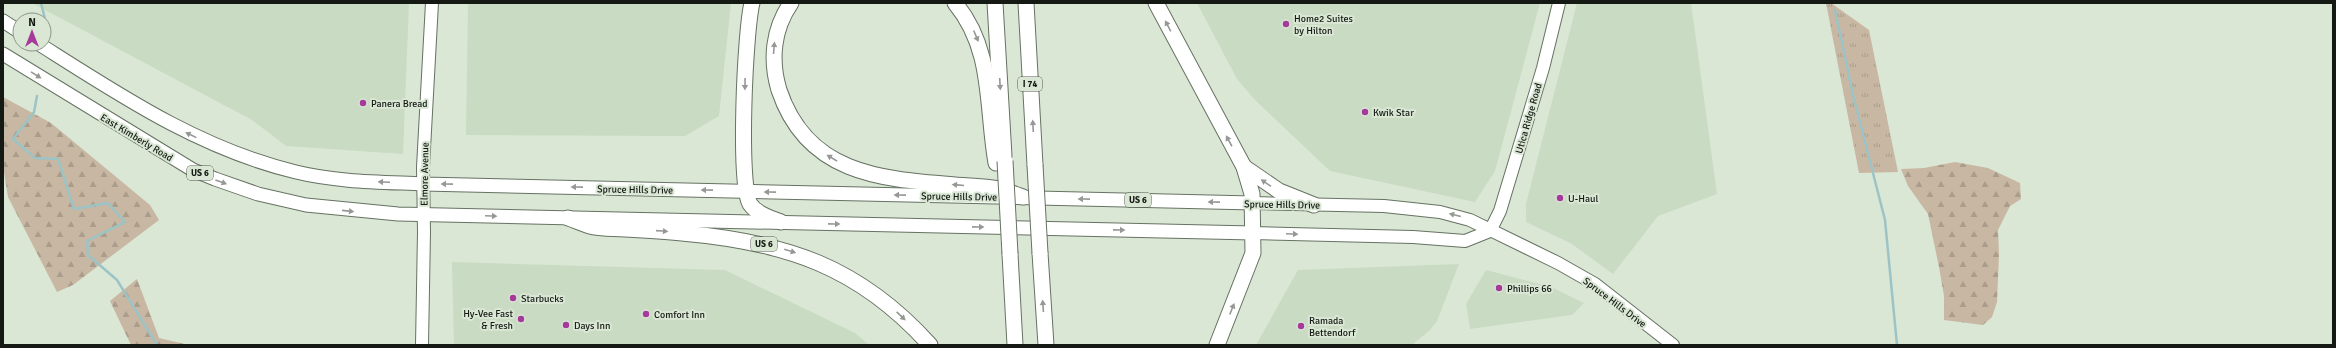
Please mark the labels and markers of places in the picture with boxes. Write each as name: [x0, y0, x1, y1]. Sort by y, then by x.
place label: Home2 Suites by Hilton: [1294, 13, 1354, 37]
marker: Home2 Suites by Hilton: [1281, 19, 1291, 29]
marker: Panera Bread: [358, 98, 368, 108]
place label: Panera Bread: [371, 98, 428, 110]
marker: Kwik Star: [1360, 107, 1370, 117]
place label: Kwik Star: [1373, 107, 1414, 119]
marker: U-Haul: [1555, 193, 1565, 203]
place label: U-Haul: [1568, 193, 1598, 205]
marker: Phillips 66: [1494, 283, 1504, 293]
place label: Phillips 66: [1507, 283, 1552, 295]
marker: Starbucks: [508, 293, 518, 303]
place label: Starbucks: [521, 293, 564, 305]
place label: Hy-Vee Fast & Fresh: [463, 308, 513, 332]
marker: Comfort Inn: [641, 309, 651, 319]
place label: Comfort Inn: [654, 309, 705, 321]
marker: Hy-Vee Fast & Fresh: [516, 314, 526, 324]
place label: Ramada Bettendorf: [1309, 315, 1356, 339]
marker: Days Inn: [561, 320, 571, 330]
place label: Days Inn: [574, 320, 610, 332]
marker: Ramada Bettendorf: [1296, 321, 1306, 331]

